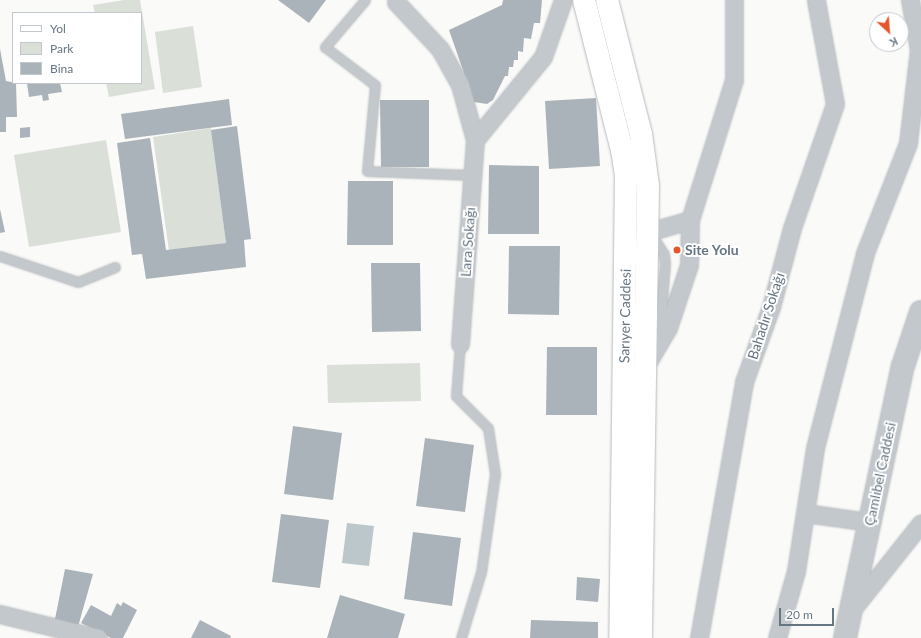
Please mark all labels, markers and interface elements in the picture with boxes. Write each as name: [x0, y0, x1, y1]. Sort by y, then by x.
legend: [12, 12, 142, 84]
north arrow: [869, 12, 909, 52]
text: Yol: [50, 21, 66, 36]
text: K: [888, 35, 900, 50]
text: Park: [50, 41, 73, 56]
text: Bina: [50, 61, 73, 76]
street label: Lara Sokağı: [457, 207, 479, 277]
place label: Site Yolu: [685, 242, 739, 258]
marker: Site Yolu: [672, 245, 682, 255]
street label: Sarıyer Caddesi: [616, 268, 634, 364]
street label: Bahadır Sokağı: [744, 270, 788, 362]
street label: Çamlıbel Caddesi: [861, 421, 899, 527]
scale bar: [781, 600, 836, 626]
text: 20 m: [786, 607, 813, 622]

